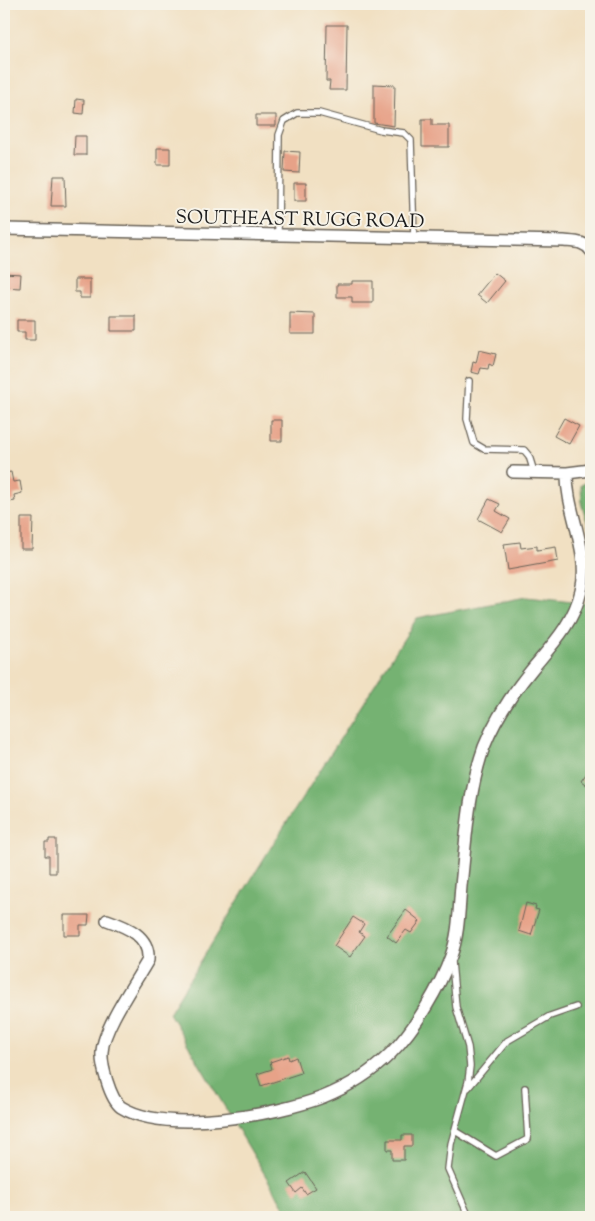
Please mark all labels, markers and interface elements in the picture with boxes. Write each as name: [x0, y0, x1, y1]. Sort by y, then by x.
street label: SOUTHEAST RUGG ROAD: [175, 205, 425, 236]

